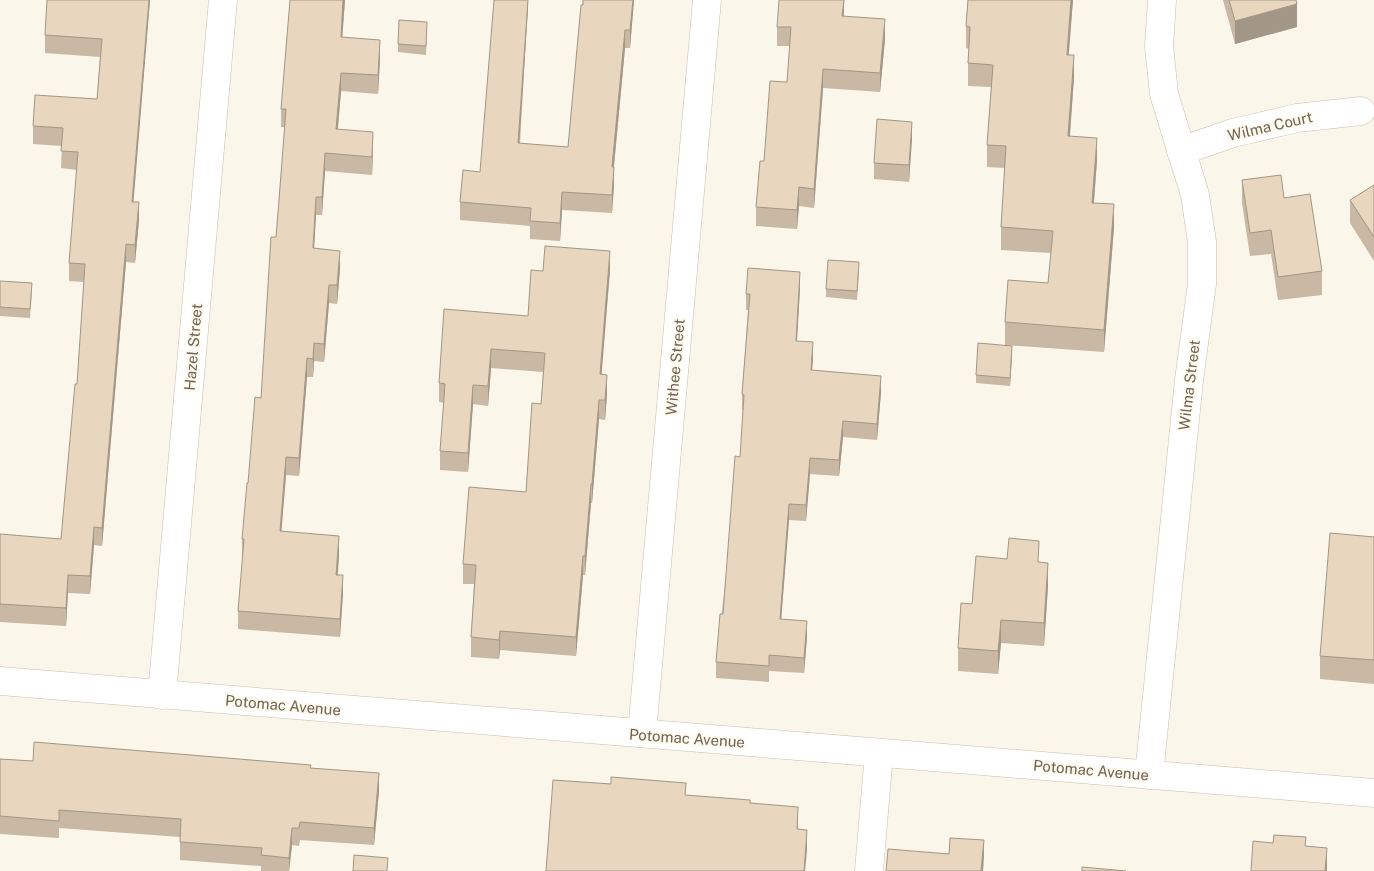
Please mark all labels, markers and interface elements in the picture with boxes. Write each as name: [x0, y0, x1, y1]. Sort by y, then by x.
street label: Wilma Court: [1226, 108, 1314, 144]
street label: Hazel Street: [181, 303, 205, 391]
street label: Withee Street: [662, 318, 688, 416]
street label: Wilma Street: [1175, 339, 1203, 431]
street label: Potomac Avenue: [224, 691, 342, 719]
street label: Potomac Avenue: [628, 725, 746, 751]
street label: Potomac Avenue: [1032, 756, 1150, 784]

